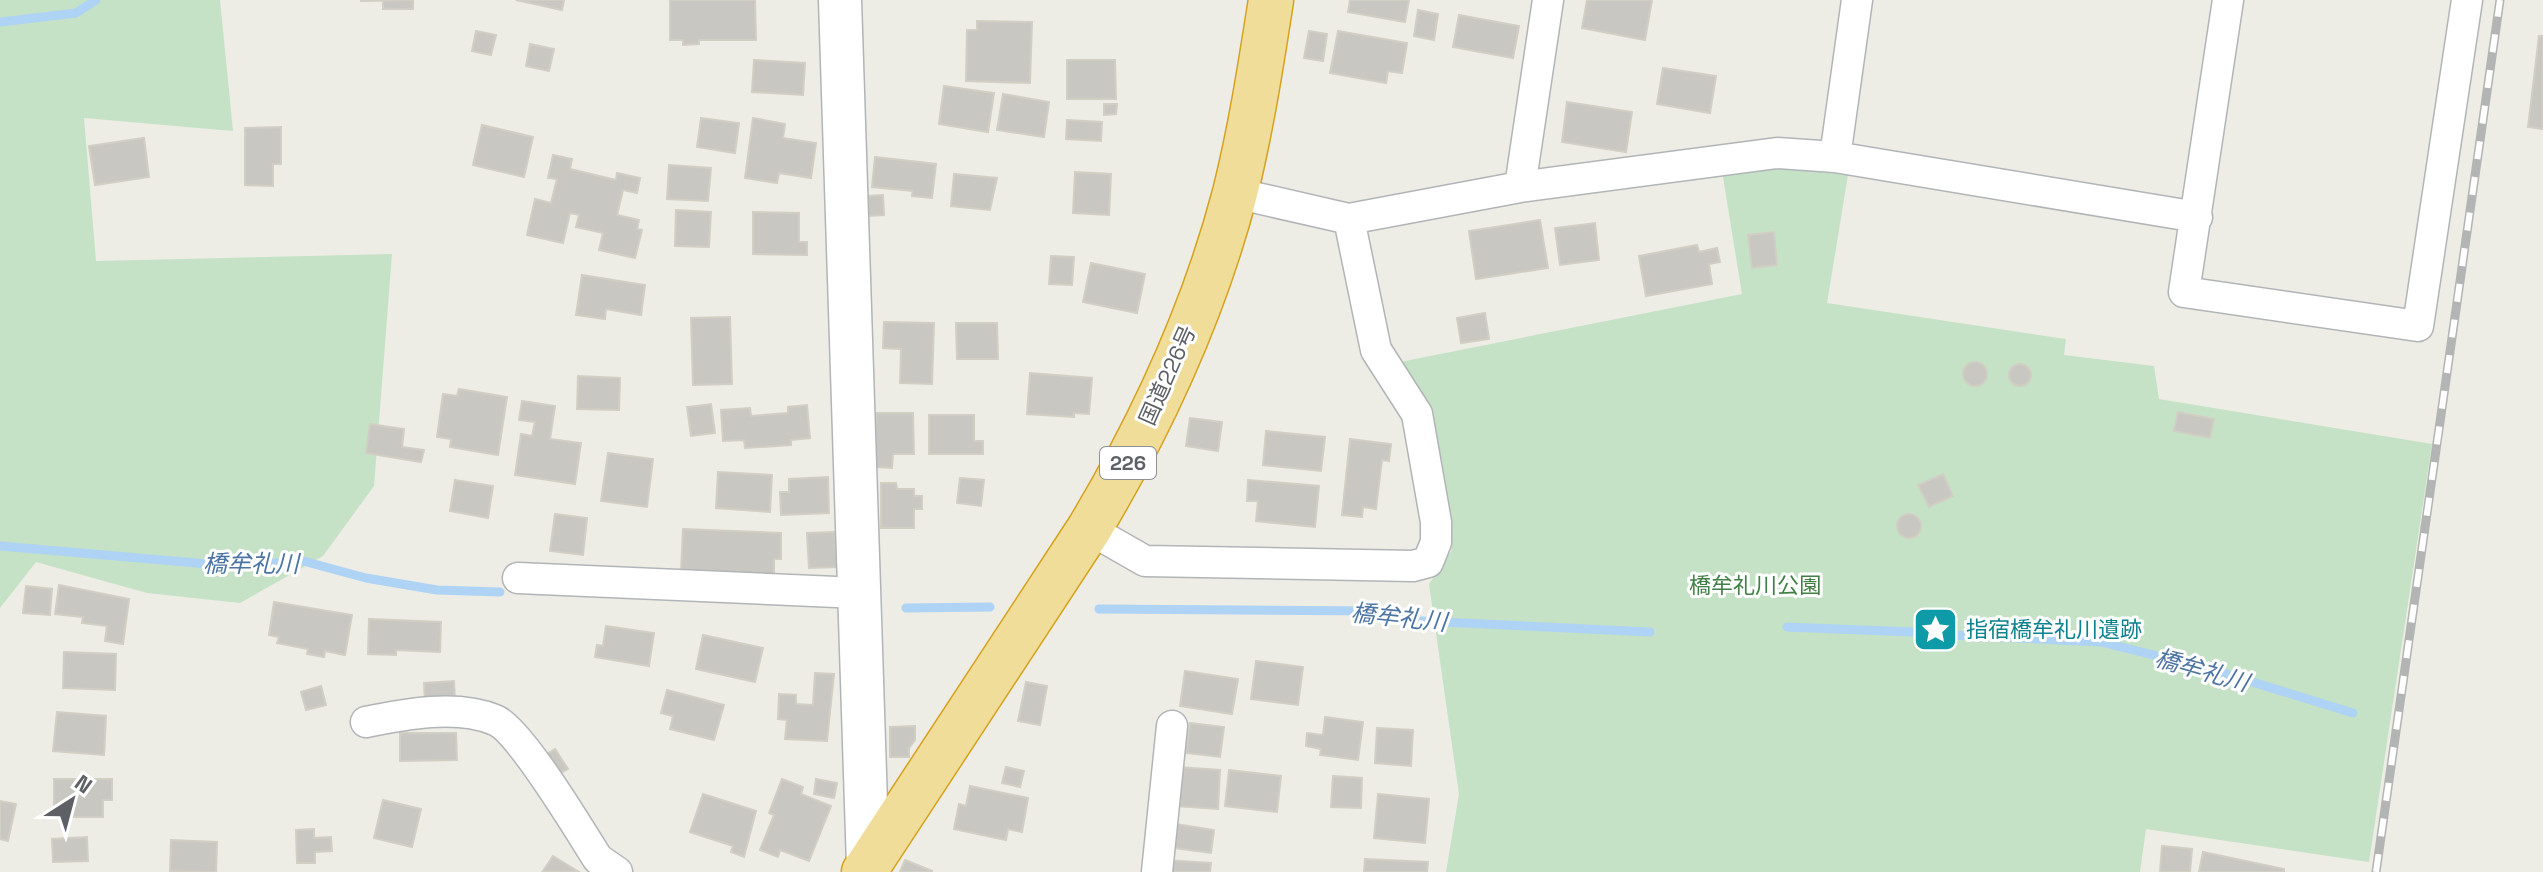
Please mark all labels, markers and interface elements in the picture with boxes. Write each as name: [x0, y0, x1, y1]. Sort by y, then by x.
street label: 国道226号: [1133, 321, 1201, 429]
road number: 226: [1100, 447, 1156, 479]
water label: 橋牟礼川: [203, 548, 302, 579]
park label: 橋牟礼川公園: [1689, 571, 1821, 599]
water label: 橋牟礼川: [1350, 597, 1451, 638]
place icon: 指宿橋牟礼川遺跡: [1911, 605, 1959, 653]
place label: 指宿橋牟礼川遺跡: [1966, 615, 2142, 643]
water label: 橋牟礼川: [2152, 642, 2255, 699]
north arrow: [32, 760, 112, 840]
text: N: [70, 768, 98, 799]

